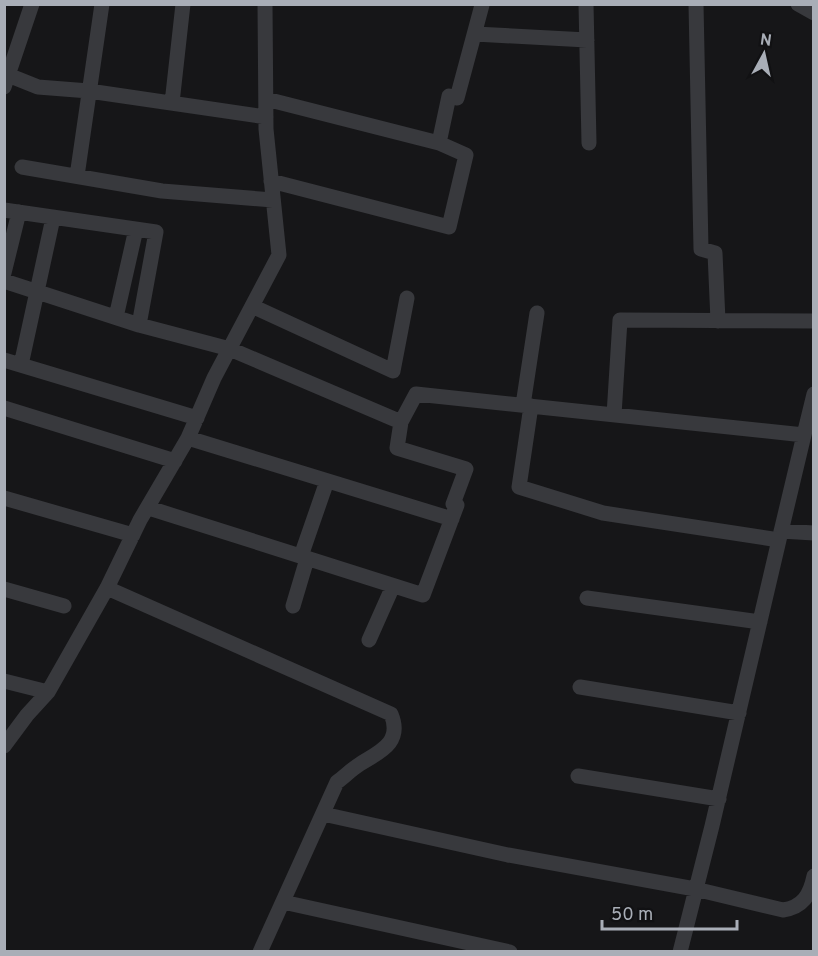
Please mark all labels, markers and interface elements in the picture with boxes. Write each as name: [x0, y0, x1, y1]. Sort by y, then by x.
north arrow: [734, 24, 794, 84]
text: N: [759, 30, 773, 52]
scale bar: [602, 893, 737, 931]
text: 50 m: [611, 904, 653, 927]

